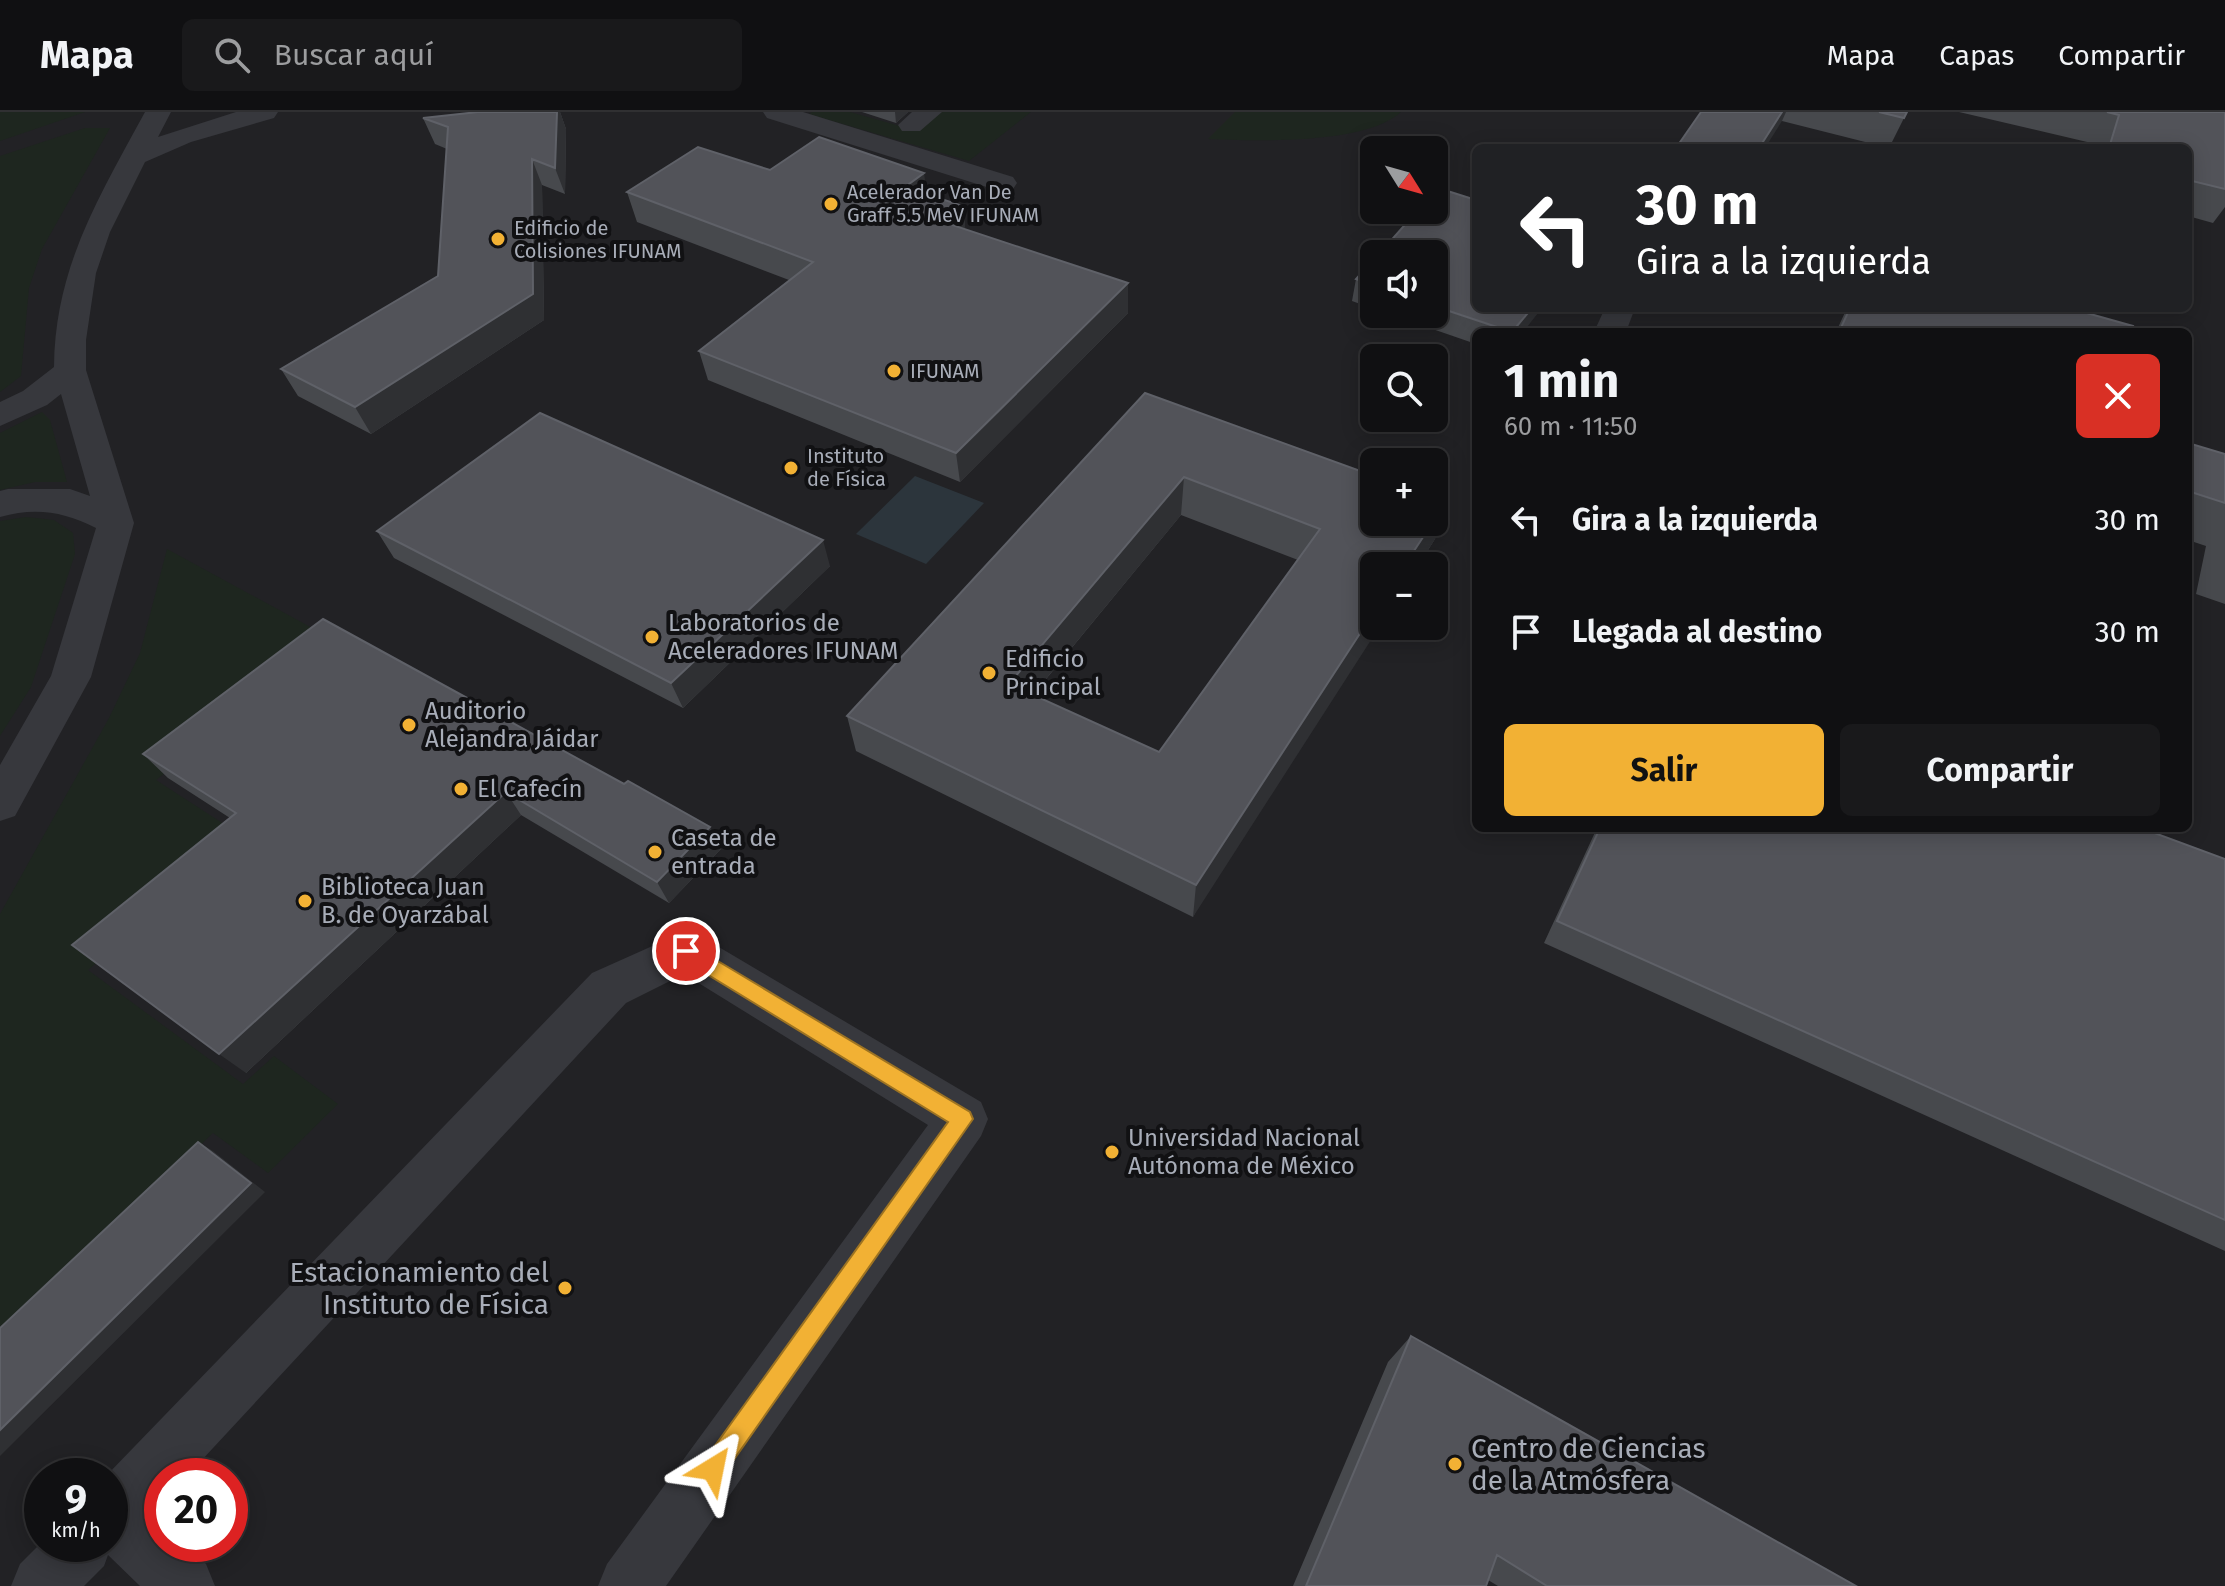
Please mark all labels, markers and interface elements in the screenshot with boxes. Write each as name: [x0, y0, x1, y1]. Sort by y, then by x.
search box: [182, 19, 742, 91]
text: Mapa: [40, 32, 134, 78]
icon: search: [210, 33, 254, 77]
text: Buscar aquí: [274, 37, 434, 73]
text: Mapa: [1827, 39, 1895, 72]
text: Capas: [1939, 39, 2014, 72]
text: Compartir: [2058, 39, 2185, 72]
north arrow: [1360, 136, 1448, 224]
map controls: [1360, 136, 1448, 640]
text: 30 m: [1636, 172, 1758, 239]
icon: left: [1504, 176, 1608, 280]
place label: Acelerador Van De Graff 5.5 MeV IFUNAM: [847, 180, 1039, 227]
marker: Acelerador Van De Graff 5.5 MeV IFUNAM: [822, 195, 840, 213]
place label: Edificio de Colisiones IFUNAM: [514, 216, 682, 263]
marker: Edificio de Colisiones IFUNAM: [489, 230, 507, 248]
button: sound: [1360, 240, 1448, 328]
text: Gira a la izquierda: [1636, 240, 1931, 284]
button: search: [1360, 344, 1448, 432]
text: 1 min: [1504, 352, 1619, 410]
button: close: [2076, 354, 2160, 438]
place label: IFUNAM: [910, 359, 980, 383]
marker: IFUNAM: [885, 362, 903, 380]
text: 60 m · 11:50: [1504, 411, 1638, 442]
place label: Instituto de Física: [807, 444, 886, 491]
button: +: [1360, 448, 1448, 536]
marker: Instituto de Física: [782, 459, 800, 477]
icon: left: [1504, 498, 1548, 542]
text: Gira a la izquierda: [1572, 502, 1818, 538]
text: 30 m: [2095, 502, 2160, 538]
button: −: [1360, 552, 1448, 640]
place label: Laboratorios de Aceleradores IFUNAM: [668, 609, 898, 665]
icon: arrive: [1504, 610, 1548, 654]
text: Llegada al destino: [1572, 614, 1822, 650]
text: 30 m: [2095, 614, 2160, 650]
marker: Laboratorios de Aceleradores IFUNAM: [643, 628, 661, 646]
place label: Edificio Principal: [1005, 645, 1101, 701]
marker: Edificio Principal: [980, 664, 998, 682]
place label: Auditorio Alejandra Jáidar: [425, 697, 599, 753]
marker: Auditorio Alejandra Jáidar: [400, 716, 418, 734]
button: Salir: [1504, 724, 1824, 816]
button: Compartir: [1840, 724, 2160, 816]
place label: El Cafecín: [477, 775, 583, 803]
marker: El Cafecín: [452, 780, 470, 798]
place label: Caseta de entrada: [671, 824, 777, 880]
marker: Caseta de entrada: [646, 843, 664, 861]
place label: Biblioteca Juan B. de Oyarzábal: [321, 873, 489, 929]
marker: Biblioteca Juan B. de Oyarzábal: [296, 892, 314, 910]
pin: [652, 917, 720, 985]
icon: arrive: [664, 929, 708, 973]
place label: Universidad Nacional Autónoma de México: [1128, 1124, 1360, 1180]
marker: Universidad Nacional Autónoma de México: [1103, 1143, 1121, 1161]
place label: Estacionamiento del Instituto de Física: [289, 1256, 549, 1321]
marker: Estacionamiento del Instituto de Física: [556, 1279, 574, 1297]
position arrow: [671, 1427, 755, 1511]
place label: Centro de Ciencias de la Atmósfera: [1471, 1432, 1706, 1497]
marker: Centro de Ciencias de la Atmósfera: [1446, 1455, 1464, 1473]
speed limit sign: 20: [144, 1458, 248, 1562]
text: 9: [65, 1476, 87, 1524]
text: km/h: [51, 1518, 101, 1542]

